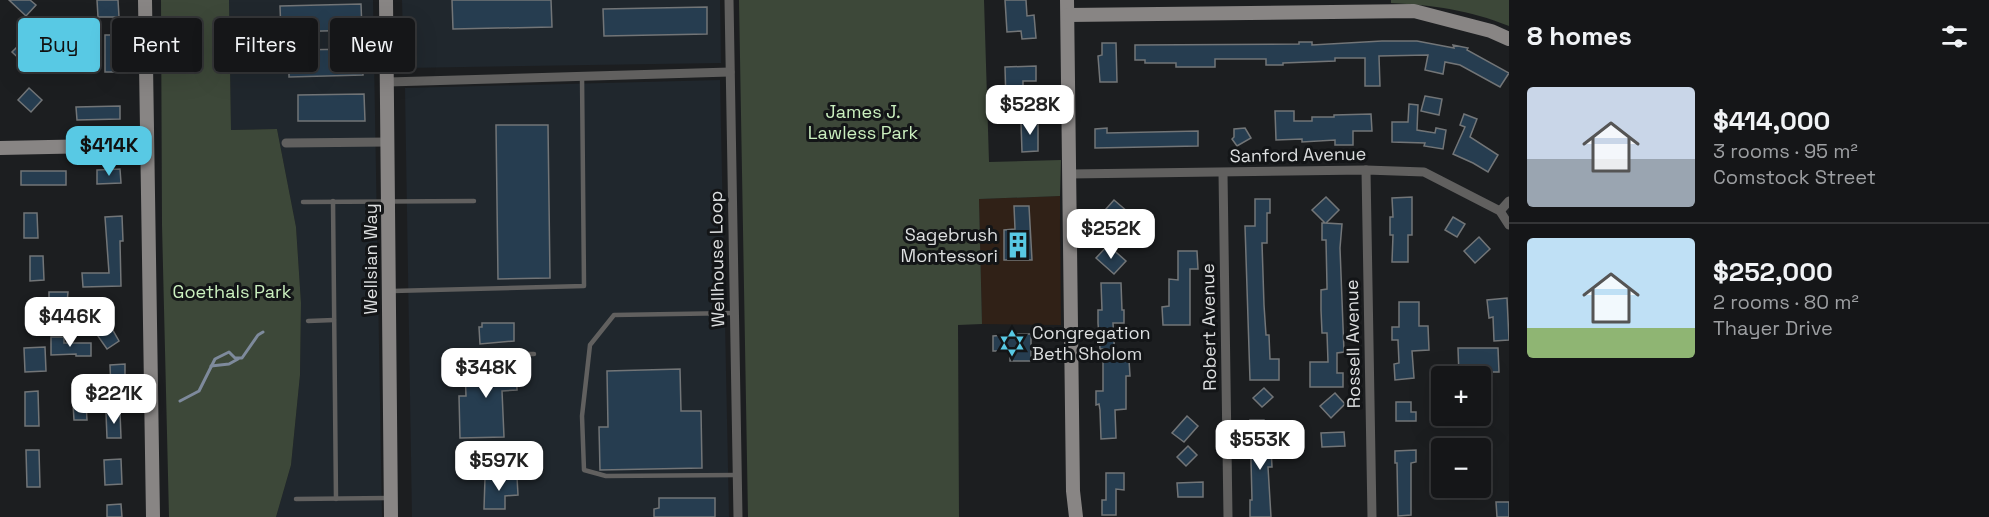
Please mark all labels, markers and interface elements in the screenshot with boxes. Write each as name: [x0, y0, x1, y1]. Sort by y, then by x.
chip: Buy: [18, 18, 100, 72]
chip: Rent: [112, 18, 202, 72]
chip: Filters: [214, 18, 318, 72]
chip: New: [330, 18, 415, 72]
text: 8 homes: [1527, 19, 1632, 53]
icon: filters: [1938, 20, 1971, 53]
pin: $528K: [988, 85, 1072, 136]
text: $528K: [1000, 91, 1060, 117]
park label: James J. Lawless Park: [808, 100, 919, 144]
text: $414,000: [1713, 104, 1830, 138]
icon: home: [1575, 111, 1647, 183]
pin: $414K: [67, 126, 151, 177]
text: $414K: [80, 132, 138, 158]
text: 3 rooms · 95 m²: [1713, 138, 1858, 164]
street label: Sanford Avenue: [1229, 142, 1367, 167]
text: Comstock Street: [1713, 164, 1876, 190]
street label: Wellhouse Loop: [704, 191, 729, 327]
street label: Wellsian Way: [359, 203, 382, 315]
pin: $252K: [1069, 209, 1153, 260]
text: $252K: [1081, 215, 1141, 241]
place label: Sagebrush Montessori: [901, 223, 998, 267]
building icon: Sagebrush Montessori: [1003, 230, 1033, 260]
text: $252,000: [1713, 255, 1833, 289]
icon: home: [1575, 262, 1647, 334]
street label: Robert Avenue: [1196, 263, 1221, 391]
street label: Rossell Avenue: [1340, 279, 1365, 409]
park label: Goethals Park: [173, 280, 292, 303]
text: 2 rooms · 80 m²: [1713, 289, 1859, 315]
pin: $446K: [28, 297, 112, 348]
text: $446K: [39, 303, 101, 329]
text: Thayer Drive: [1713, 315, 1833, 341]
place label: Congregation Beth Sholom: [1032, 321, 1151, 365]
synagogue icon: Congregation Beth Sholom: [997, 328, 1027, 358]
pin: $348K: [444, 348, 528, 399]
text: $348K: [455, 354, 517, 380]
map controls: [1431, 366, 1491, 498]
button: +: [1431, 366, 1491, 426]
pin: $221K: [72, 374, 156, 425]
text: $221K: [85, 380, 143, 406]
pin: $553K: [1218, 420, 1302, 471]
text: $553K: [1230, 426, 1290, 452]
button: −: [1431, 438, 1491, 498]
pin: $597K: [457, 441, 541, 492]
text: $597K: [469, 447, 529, 473]

